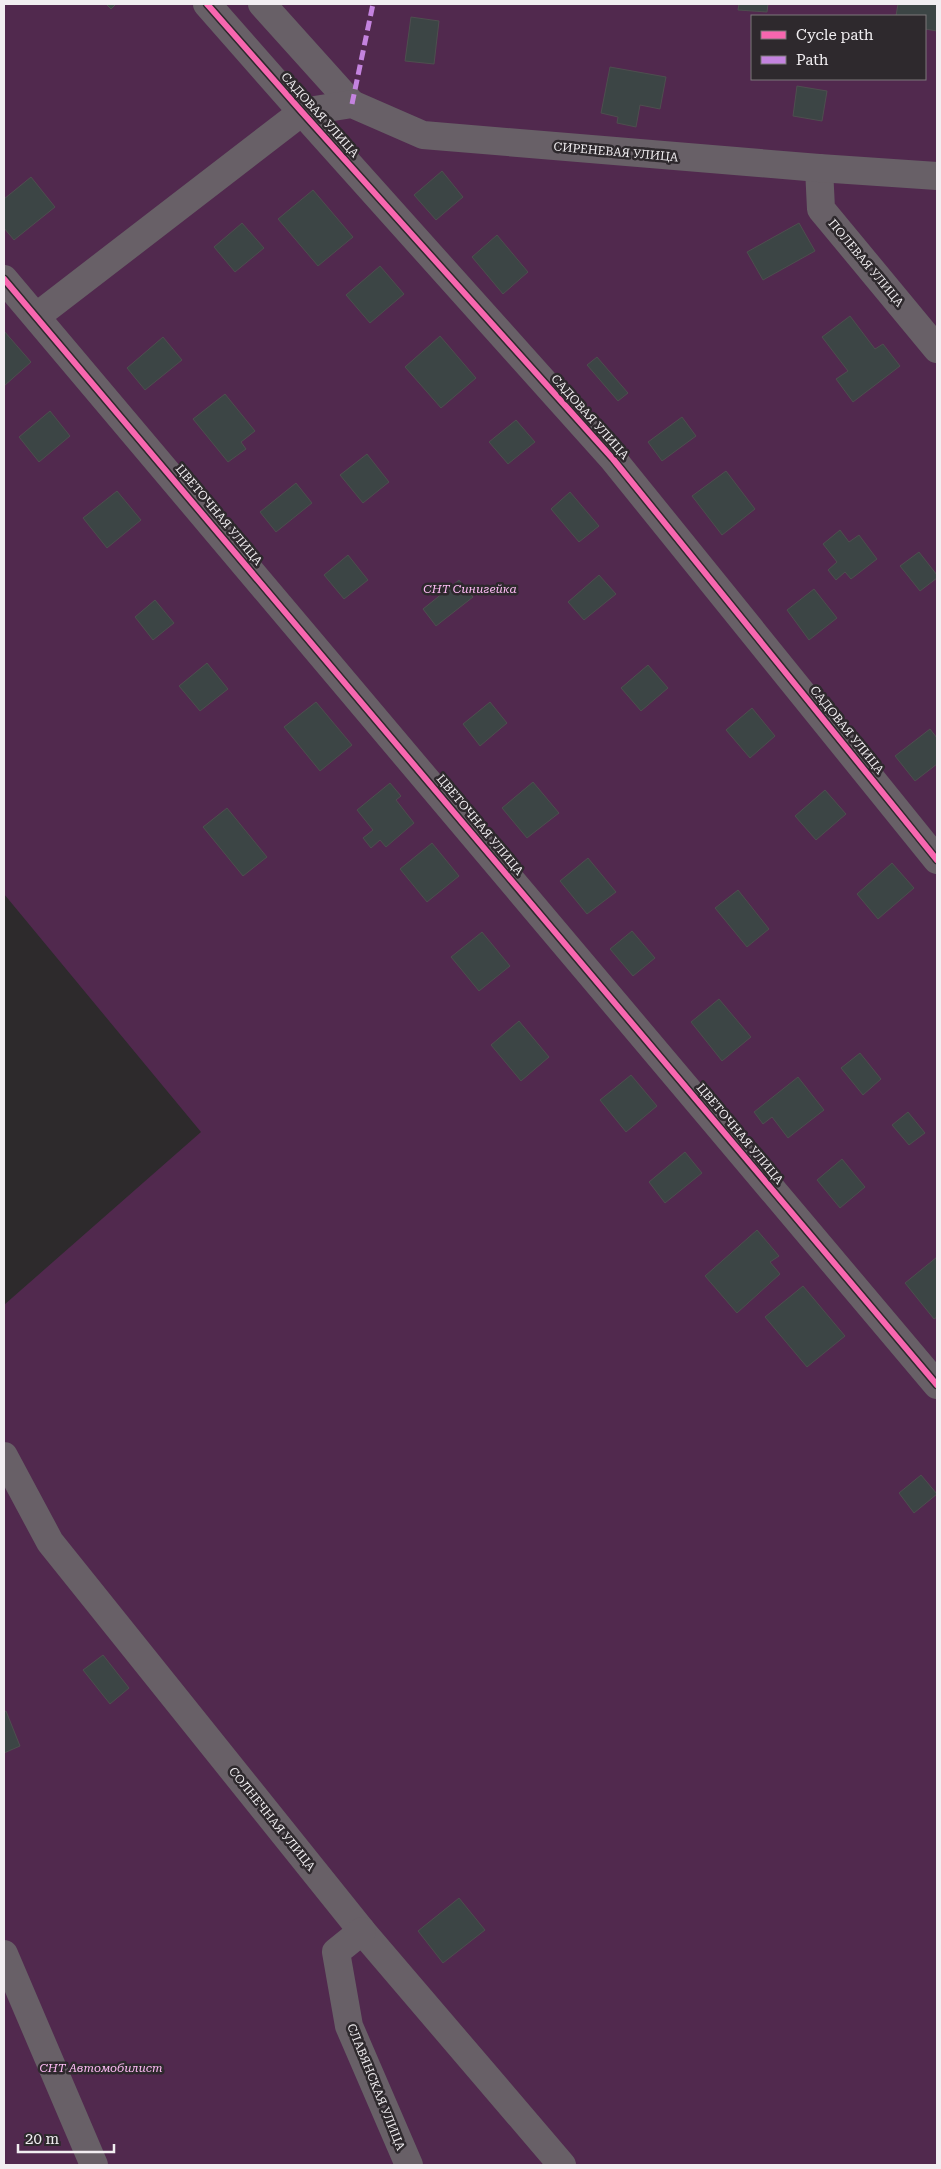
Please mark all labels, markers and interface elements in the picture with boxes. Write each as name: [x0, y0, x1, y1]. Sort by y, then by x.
legend: [751, 15, 926, 80]
text: Cycle path: [796, 26, 874, 44]
text: Path: [796, 51, 829, 69]
street label: САДОВАЯ УЛИЦА: [278, 70, 362, 161]
street label: СИРЕНЕВАЯ УЛИЦА: [553, 140, 680, 164]
street label: ПОЛЕВАЯ УЛИЦА: [825, 216, 907, 310]
street label: САДОВАЯ УЛИЦА: [548, 372, 632, 463]
street label: ЦВЕТОЧНАЯ УЛИЦА: [173, 462, 266, 569]
park label: СНТ Синигейка: [423, 582, 517, 596]
street label: САДОВАЯ УЛИЦА: [807, 683, 887, 777]
street label: ЦВЕТОЧНАЯ УЛИЦА: [434, 772, 527, 879]
street label: ЦВЕТОЧНАЯ УЛИЦА: [694, 1081, 787, 1188]
street label: СОЛНЕЧНАЯ УЛИЦА: [226, 1764, 319, 1874]
street label: СЛАВЯНСКАЯ УЛИЦА: [344, 2022, 408, 2153]
park label: СНТ Автомобилист: [39, 2061, 163, 2075]
scale bar: [18, 2122, 114, 2154]
text: 20 m: [25, 2130, 60, 2148]

